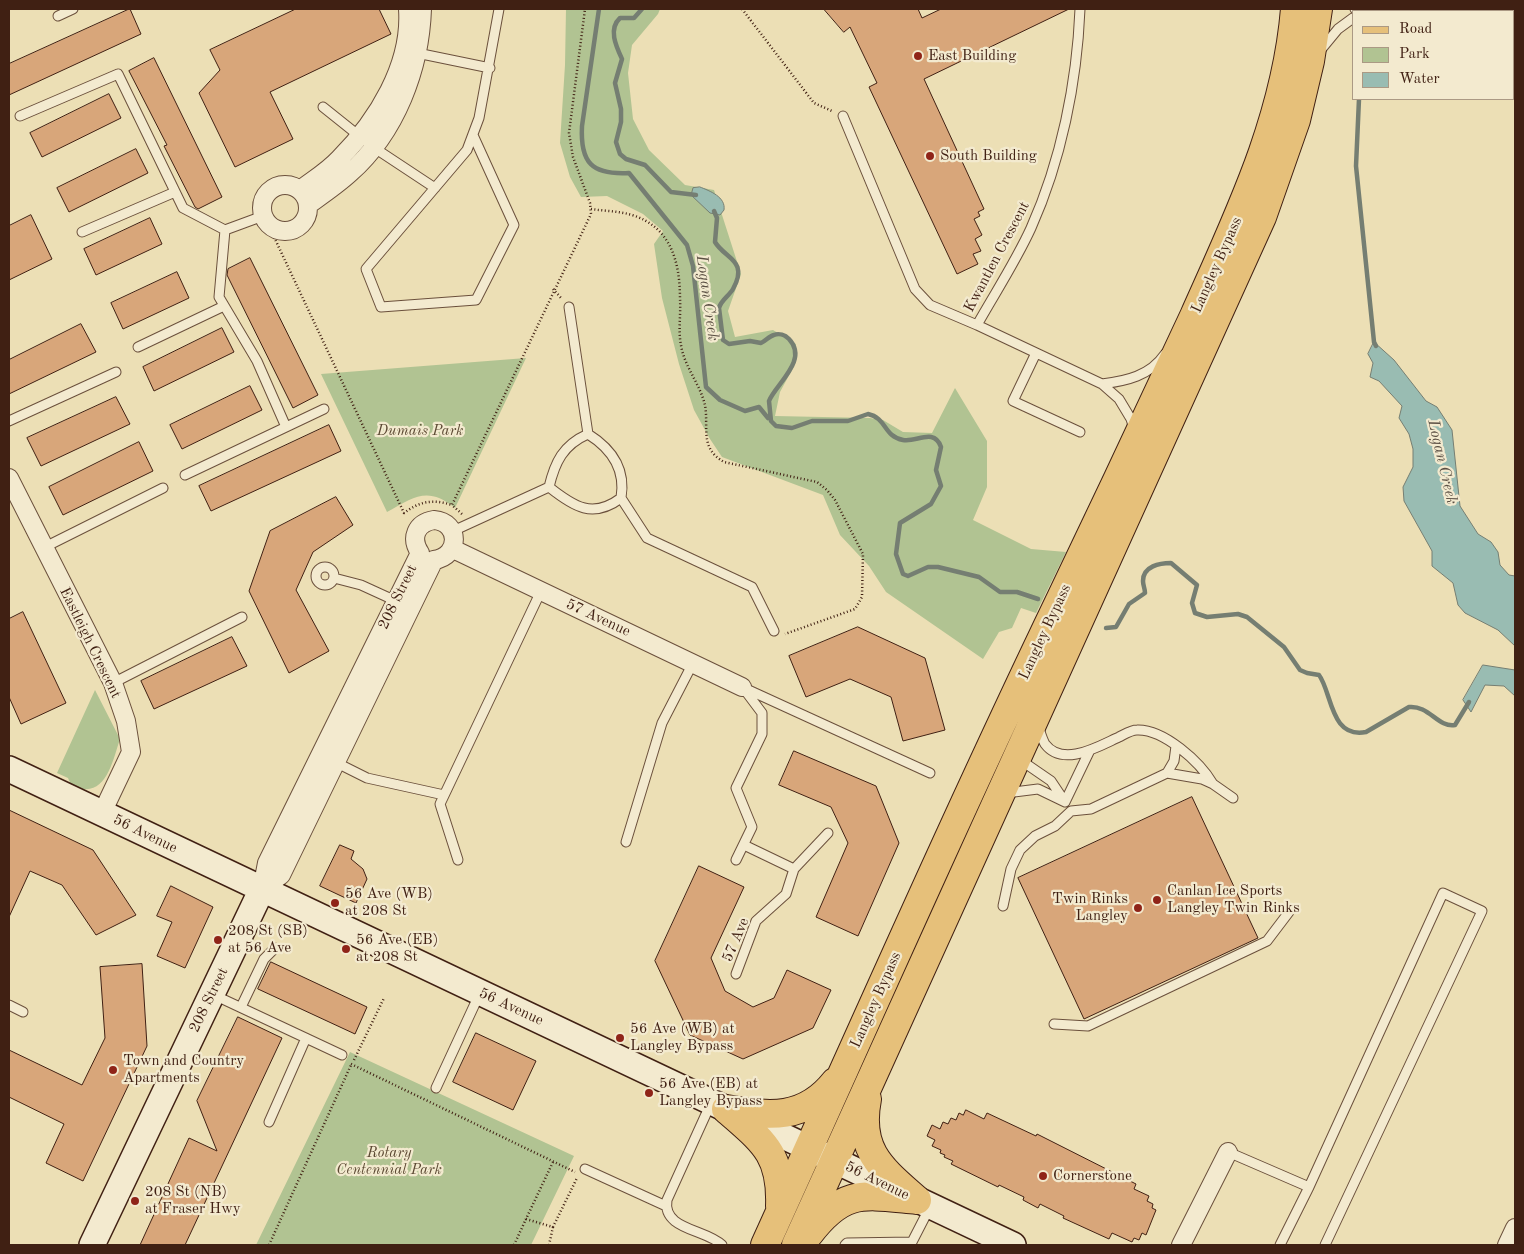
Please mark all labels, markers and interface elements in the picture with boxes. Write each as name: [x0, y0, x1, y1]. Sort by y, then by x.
legend: [1352, 10, 1514, 100]
text: Road: [1399, 22, 1432, 37]
place label: East Building: [928, 47, 1016, 65]
text: Park: [1399, 47, 1430, 62]
marker: East Building: [912, 50, 924, 62]
text: Water: [1399, 72, 1440, 87]
place label: South Building: [940, 147, 1037, 165]
marker: South Building: [924, 150, 936, 162]
street label: Kwantlen Crescent: [960, 199, 1034, 315]
street label: Langley Bypass: [1188, 214, 1246, 316]
water label: Logan Creek: [691, 254, 723, 342]
water label: Logan Creek: [1423, 418, 1461, 506]
park label: Dumais Park: [377, 422, 463, 440]
street label: 208 Street: [375, 562, 421, 632]
street label: Langley Bypass: [1015, 581, 1075, 683]
street label: Eastleigh Crescent: [55, 585, 125, 701]
street label: 57 Avenue: [563, 595, 633, 641]
street label: 56 Avenue: [110, 811, 180, 857]
place label: Canlan Ice Sports Langley Twin Rinks: [1167, 882, 1300, 917]
place label: 56 Ave (WB) at 208 St: [345, 885, 433, 920]
place label: Twin Rinks Langley: [1052, 890, 1128, 925]
marker: Canlan Ice Sports Langley Twin Rinks: [1151, 894, 1163, 906]
marker: 56 Ave (WB) at 208 St: [329, 897, 341, 909]
marker: Twin Rinks Langley: [1132, 902, 1144, 914]
street label: 57 Ave: [719, 915, 753, 965]
place label: 208 St (SB) at 56 Ave: [228, 922, 308, 957]
place label: 56 Ave (EB) at 208 St: [356, 931, 438, 966]
marker: 208 St (SB) at 56 Ave: [212, 934, 224, 946]
marker: 56 Ave (EB) at 208 St: [340, 943, 352, 955]
street label: Langley Bypass: [847, 949, 905, 1051]
street label: 208 Street: [186, 965, 232, 1035]
street label: 56 Avenue: [476, 984, 546, 1030]
place label: 56 Ave (WB) at Langley Bypass: [630, 1020, 735, 1055]
marker: 56 Ave (WB) at Langley Bypass: [614, 1032, 626, 1044]
place label: Town and Country Apartments: [123, 1052, 244, 1087]
marker: Town and Country Apartments: [107, 1064, 119, 1076]
place label: 56 Ave (EB) at Langley Bypass: [659, 1075, 762, 1110]
marker: 56 Ave (EB) at Langley Bypass: [643, 1087, 655, 1099]
park label: Rotary Centennial Park: [336, 1144, 442, 1179]
street label: 56 Avenue: [842, 1158, 912, 1204]
place label: Cornerstone: [1053, 1167, 1132, 1185]
marker: Cornerstone: [1037, 1170, 1049, 1182]
place label: 208 St (NB) at Fraser Hwy: [145, 1183, 241, 1218]
marker: 208 St (NB) at Fraser Hwy: [129, 1195, 141, 1207]

